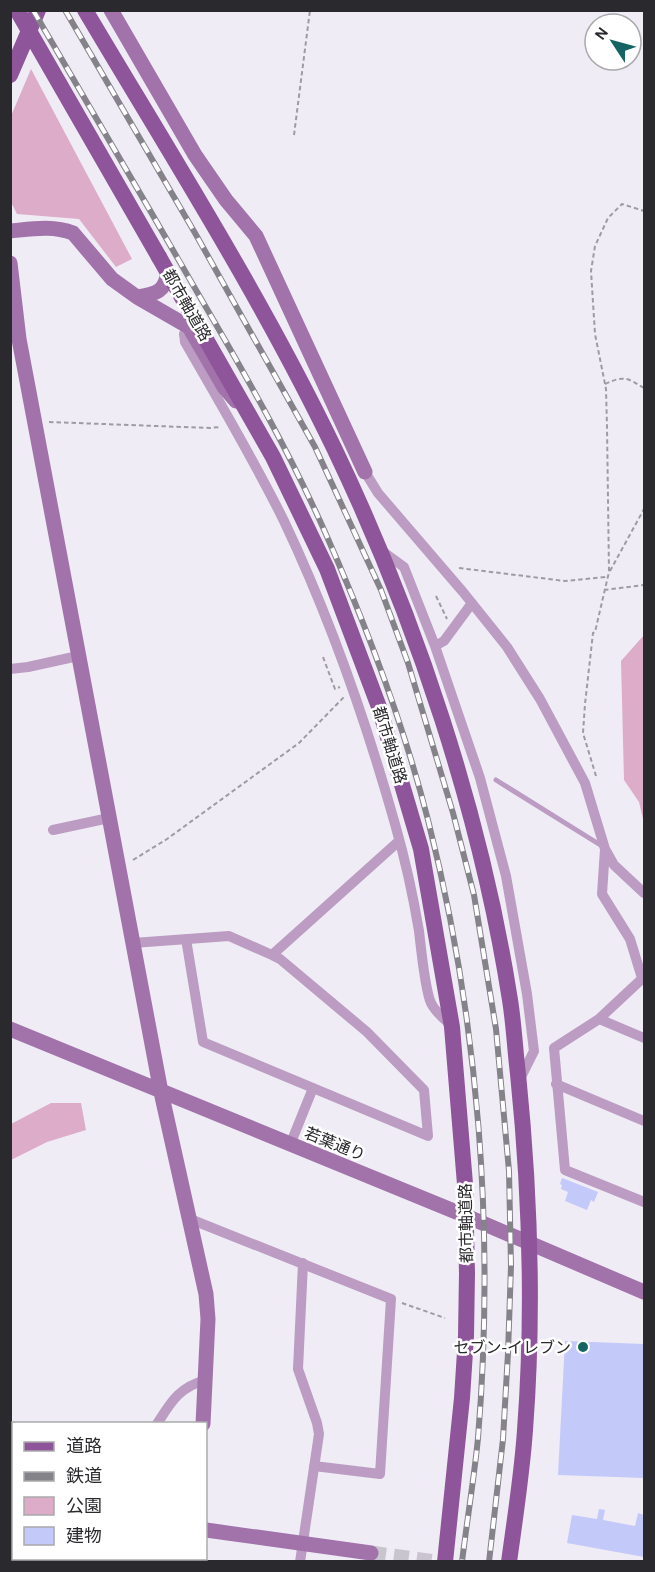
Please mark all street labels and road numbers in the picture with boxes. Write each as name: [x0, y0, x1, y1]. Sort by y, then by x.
street label: 都市軸道路: [159, 266, 215, 344]
street label: 都市軸道路: [369, 704, 411, 786]
street label: 若葉通り: [302, 1123, 368, 1165]
street label: 都市軸道路: [456, 1183, 476, 1263]

